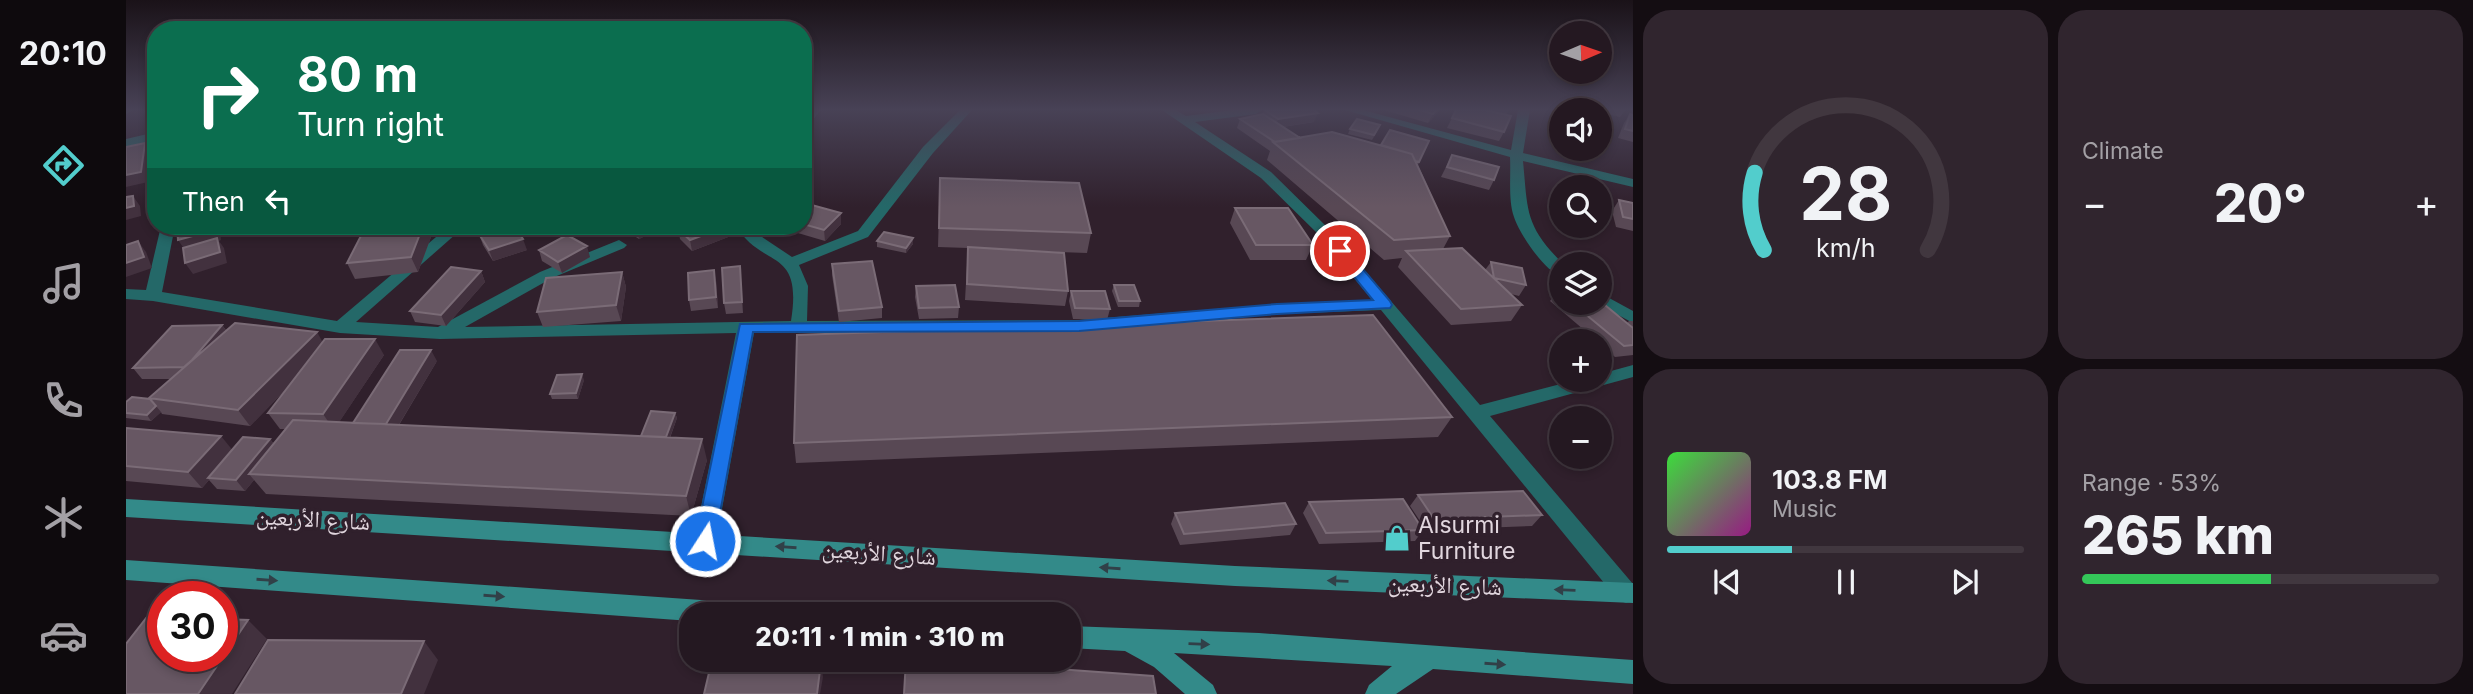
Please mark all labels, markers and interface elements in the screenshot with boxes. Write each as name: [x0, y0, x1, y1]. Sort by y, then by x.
north arrow: [1549, 21, 1612, 84]
map controls: [1549, 21, 1612, 469]
text: 20:10: [19, 34, 107, 73]
text: 80 m: [297, 45, 418, 104]
icon: right: [182, 49, 273, 140]
button: sound: [1549, 98, 1612, 161]
text: Turn right: [297, 105, 444, 144]
text: Climate: [2082, 137, 2164, 165]
icon: directions: [39, 141, 88, 190]
text: 28: [1799, 150, 1892, 239]
text: 20°: [2214, 172, 2307, 235]
button: search: [1549, 175, 1612, 238]
text: −: [2082, 180, 2107, 226]
text: +: [2414, 180, 2439, 226]
icon: left: [259, 182, 297, 220]
text: Then: [182, 186, 245, 217]
pin: [1310, 221, 1370, 281]
icon: arrive: [1321, 232, 1359, 270]
text: km/h: [1816, 233, 1875, 263]
button: layers: [1549, 252, 1612, 315]
icon: music: [39, 259, 88, 308]
button: +: [1549, 329, 1612, 392]
icon: phone: [39, 376, 88, 425]
button: −: [1549, 406, 1612, 469]
text: 103.8 FM: [1772, 464, 1888, 495]
text: Range · 53%: [2082, 469, 2221, 497]
icon: climate: [39, 493, 88, 542]
text: Music: [1772, 495, 1837, 523]
street label: شارع الأربعين: [255, 502, 371, 537]
position arrow: [668, 504, 742, 578]
text: 265 km: [2082, 504, 2274, 567]
place label: Alsurmi Furniture: [1418, 511, 1515, 565]
shop icon: Alsurmi Furniture: [1382, 523, 1412, 553]
street label: شارع الأربعين: [821, 535, 937, 572]
one-way arrow: [774, 541, 796, 552]
one-way arrow: [1099, 562, 1121, 573]
icon: previous: [1708, 563, 1746, 601]
icon: pause: [1827, 563, 1865, 601]
icon: next: [1946, 563, 1984, 601]
street label: شارع الأربعين: [1387, 569, 1502, 602]
one-way arrow: [257, 575, 279, 586]
one-way arrow: [1326, 575, 1348, 586]
speed limit sign: 30: [147, 581, 238, 672]
one-way arrow: [1554, 585, 1576, 596]
one-way arrow: [484, 591, 506, 602]
icon: car: [39, 611, 88, 660]
text: 20:11 · 1 min · 310 m: [755, 621, 1005, 652]
one-way arrow: [1188, 638, 1210, 649]
one-way arrow: [1485, 658, 1507, 669]

